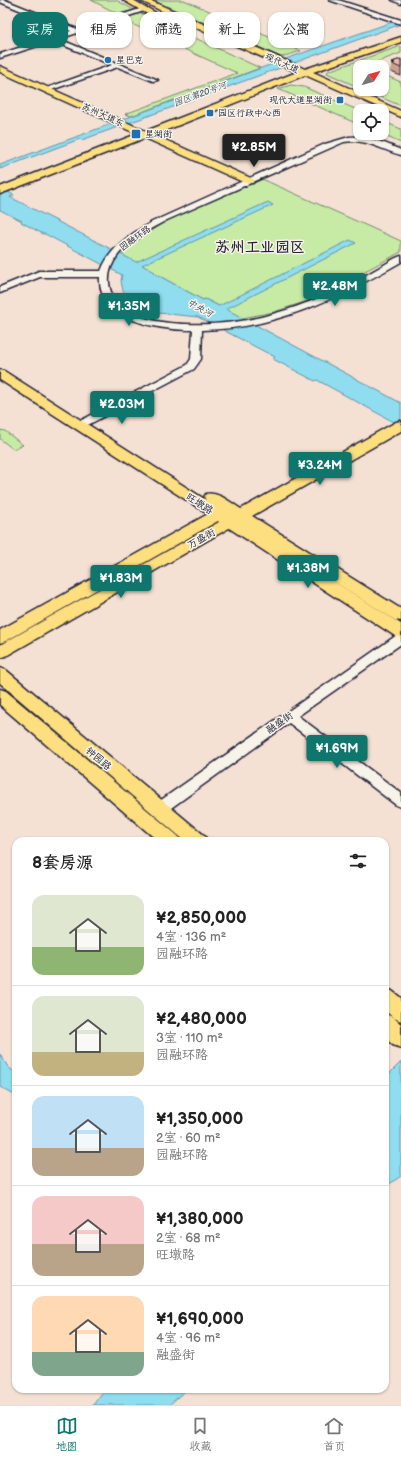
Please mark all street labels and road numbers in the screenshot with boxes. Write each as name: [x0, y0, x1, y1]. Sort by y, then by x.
street label: 现代大道: [263, 51, 300, 76]
street label: 苏州大道东: [80, 101, 126, 130]
street label: 园融环路: [117, 223, 153, 253]
street label: 旺墩路: [184, 491, 215, 517]
street label: 万盛街: [185, 526, 218, 551]
street label: 融盛街: [264, 709, 295, 736]
street label: 钟园路: [83, 745, 114, 773]

